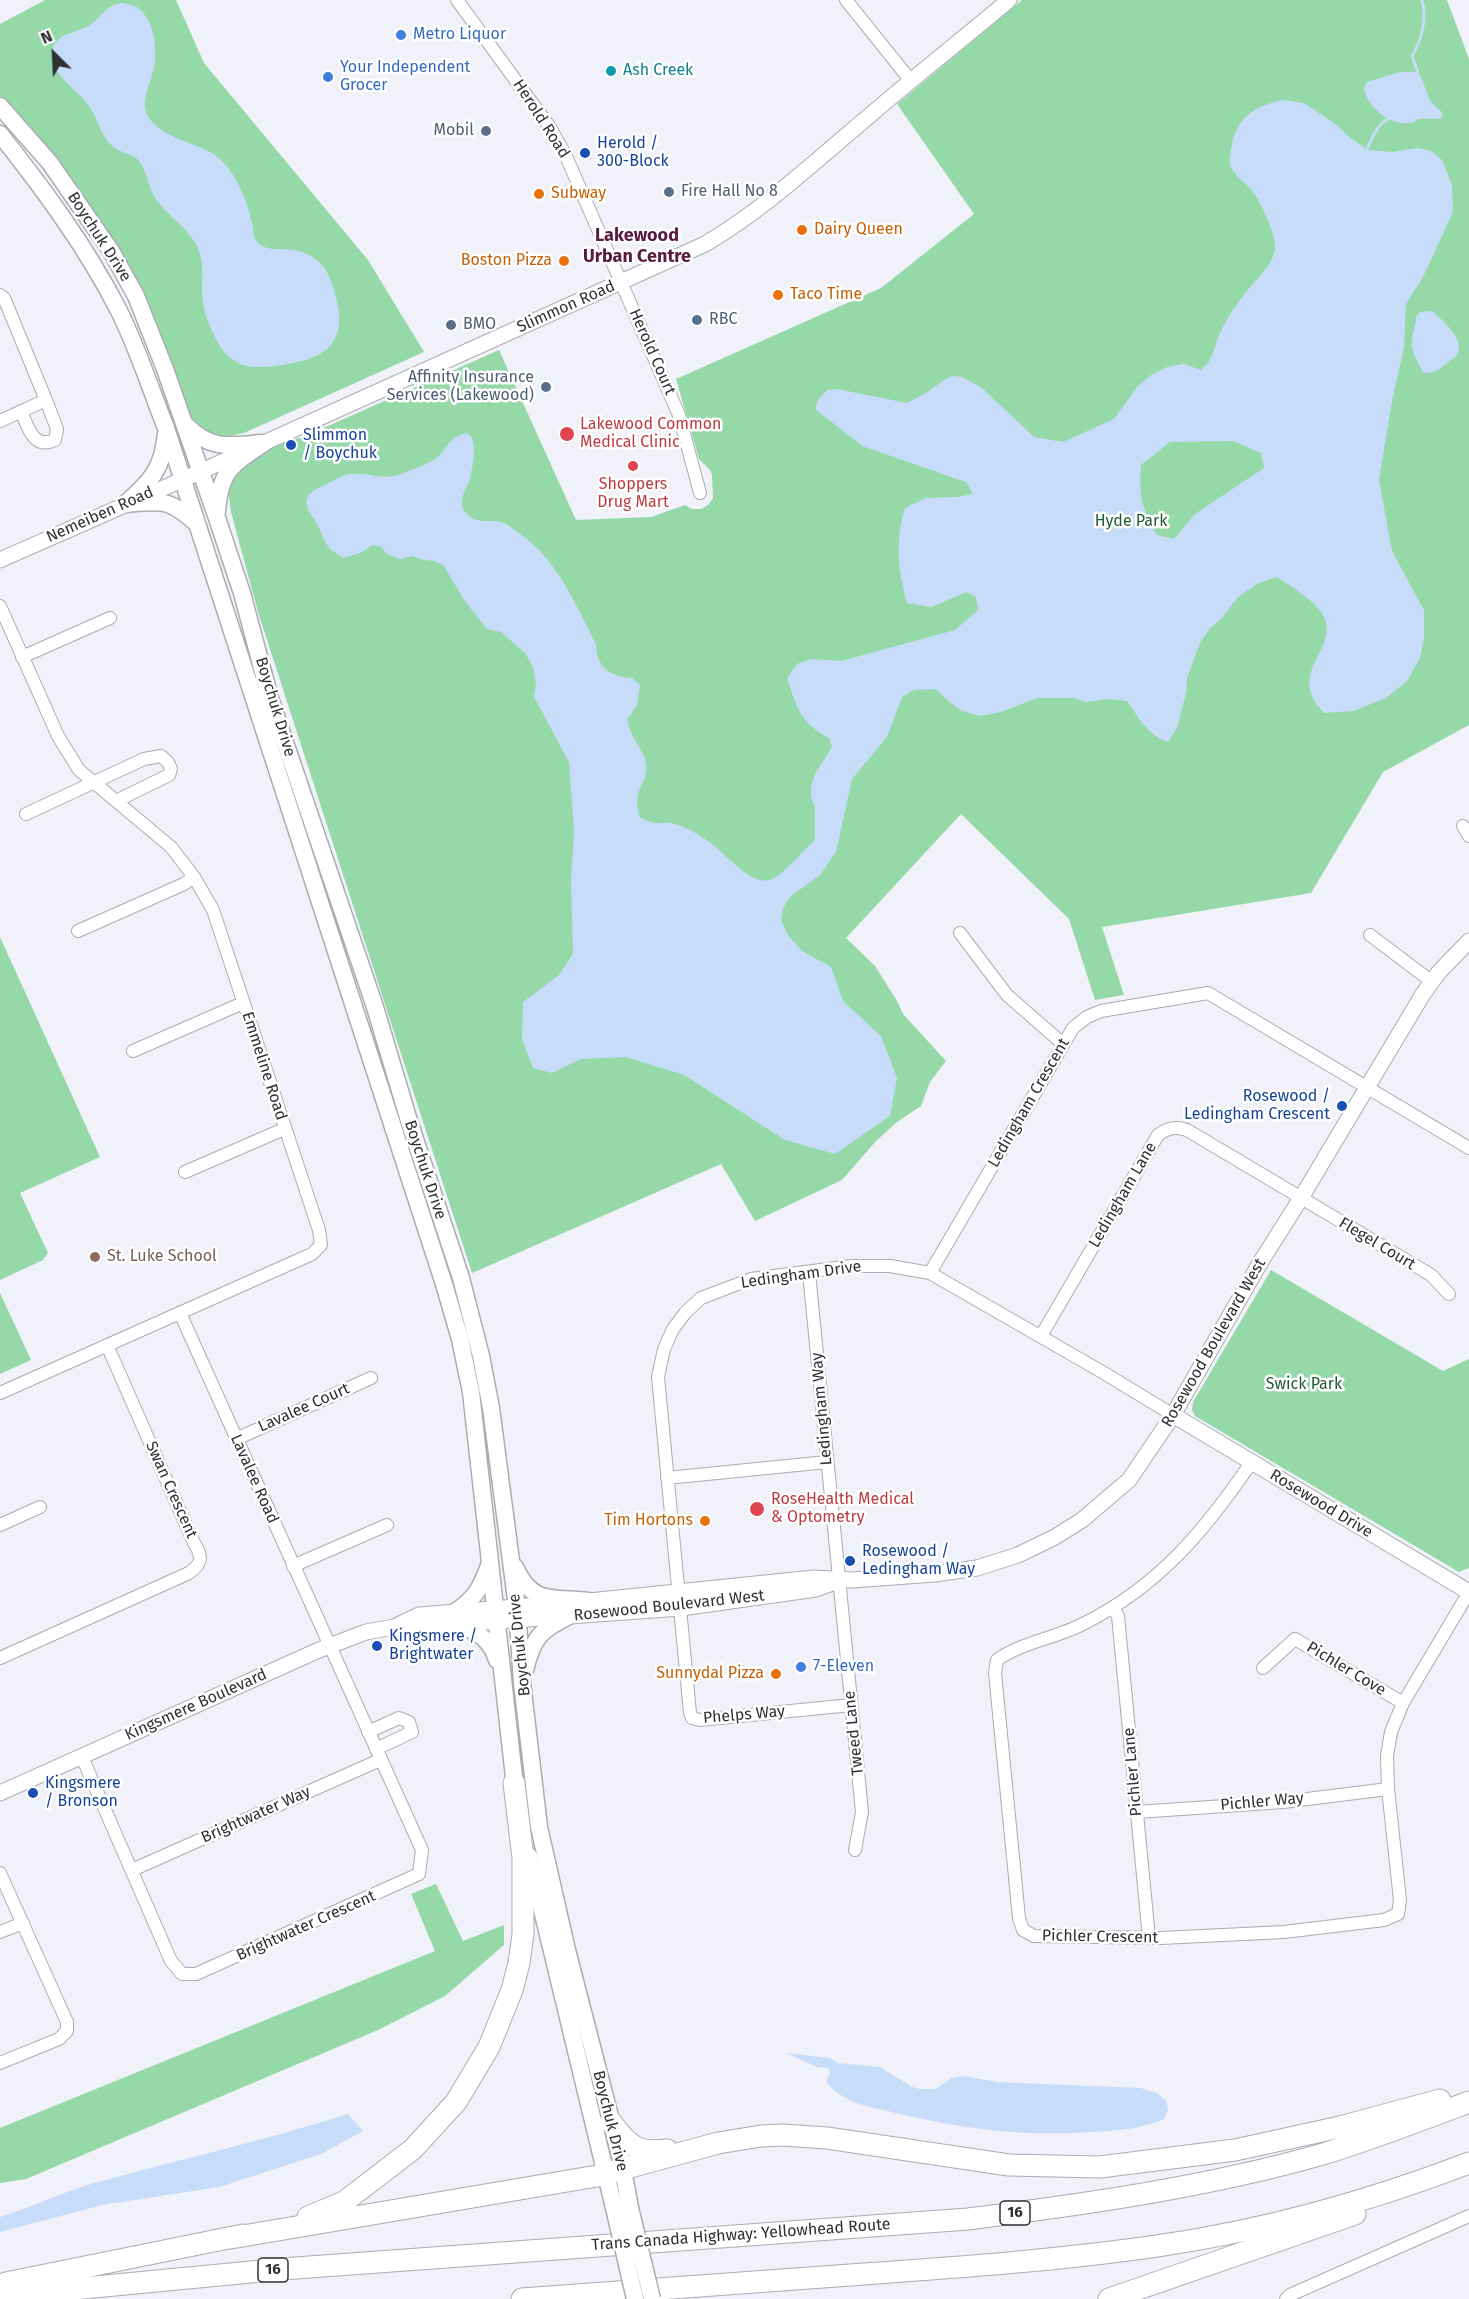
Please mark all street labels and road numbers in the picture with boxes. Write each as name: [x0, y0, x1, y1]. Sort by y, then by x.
street label: Herold Road: [508, 76, 574, 162]
street label: Boychuk Drive: [63, 189, 135, 285]
street label: Slimmon Road: [514, 277, 618, 337]
street label: Herold Court: [624, 306, 680, 398]
street label: Nemeiben Road: [43, 483, 157, 547]
street label: Boychuk Drive: [251, 655, 299, 759]
street label: Emmeline Road: [237, 1009, 291, 1123]
street label: Ledingham Crescent: [984, 1035, 1074, 1171]
street label: Boychuk Drive: [400, 1118, 450, 1222]
street label: Ledingham Lane: [1085, 1139, 1161, 1251]
street label: Flegel Court: [1335, 1214, 1419, 1274]
street label: Rosewood Boulevard West: [1158, 1255, 1270, 1431]
street label: Ledingham Drive: [739, 1257, 863, 1293]
street label: Ledingham Way: [808, 1352, 836, 1466]
street label: Lavalee Court: [255, 1379, 353, 1437]
street label: Lavalee Road: [226, 1431, 282, 1527]
street label: Swan Crescent: [141, 1439, 201, 1541]
street label: Rosewood Drive: [1266, 1466, 1376, 1542]
street label: Rosewood Boulevard West: [573, 1586, 765, 1626]
street label: Boychuk Drive: [505, 1593, 535, 1697]
street label: Pichler Cove: [1303, 1638, 1389, 1700]
street label: Kingsmere Boulevard: [122, 1665, 270, 1745]
street label: Tweed Lane: [840, 1690, 868, 1776]
street label: Phelps Way: [702, 1702, 786, 1728]
street label: Pichler Lane: [1120, 1727, 1146, 1817]
street label: Brightwater Way: [198, 1782, 314, 1848]
street label: Pichler Way: [1219, 1789, 1305, 1815]
street label: Brightwater Crescent: [233, 1887, 379, 1965]
street label: Pichler Crescent: [1042, 1926, 1158, 1948]
street label: Boychuk Drive: [588, 2069, 632, 2173]
road number: 16: [1000, 2201, 1030, 2225]
street label: Trans Canada Highway: Yellowhead Route: [591, 2215, 891, 2255]
road number: 16: [258, 2258, 288, 2282]

